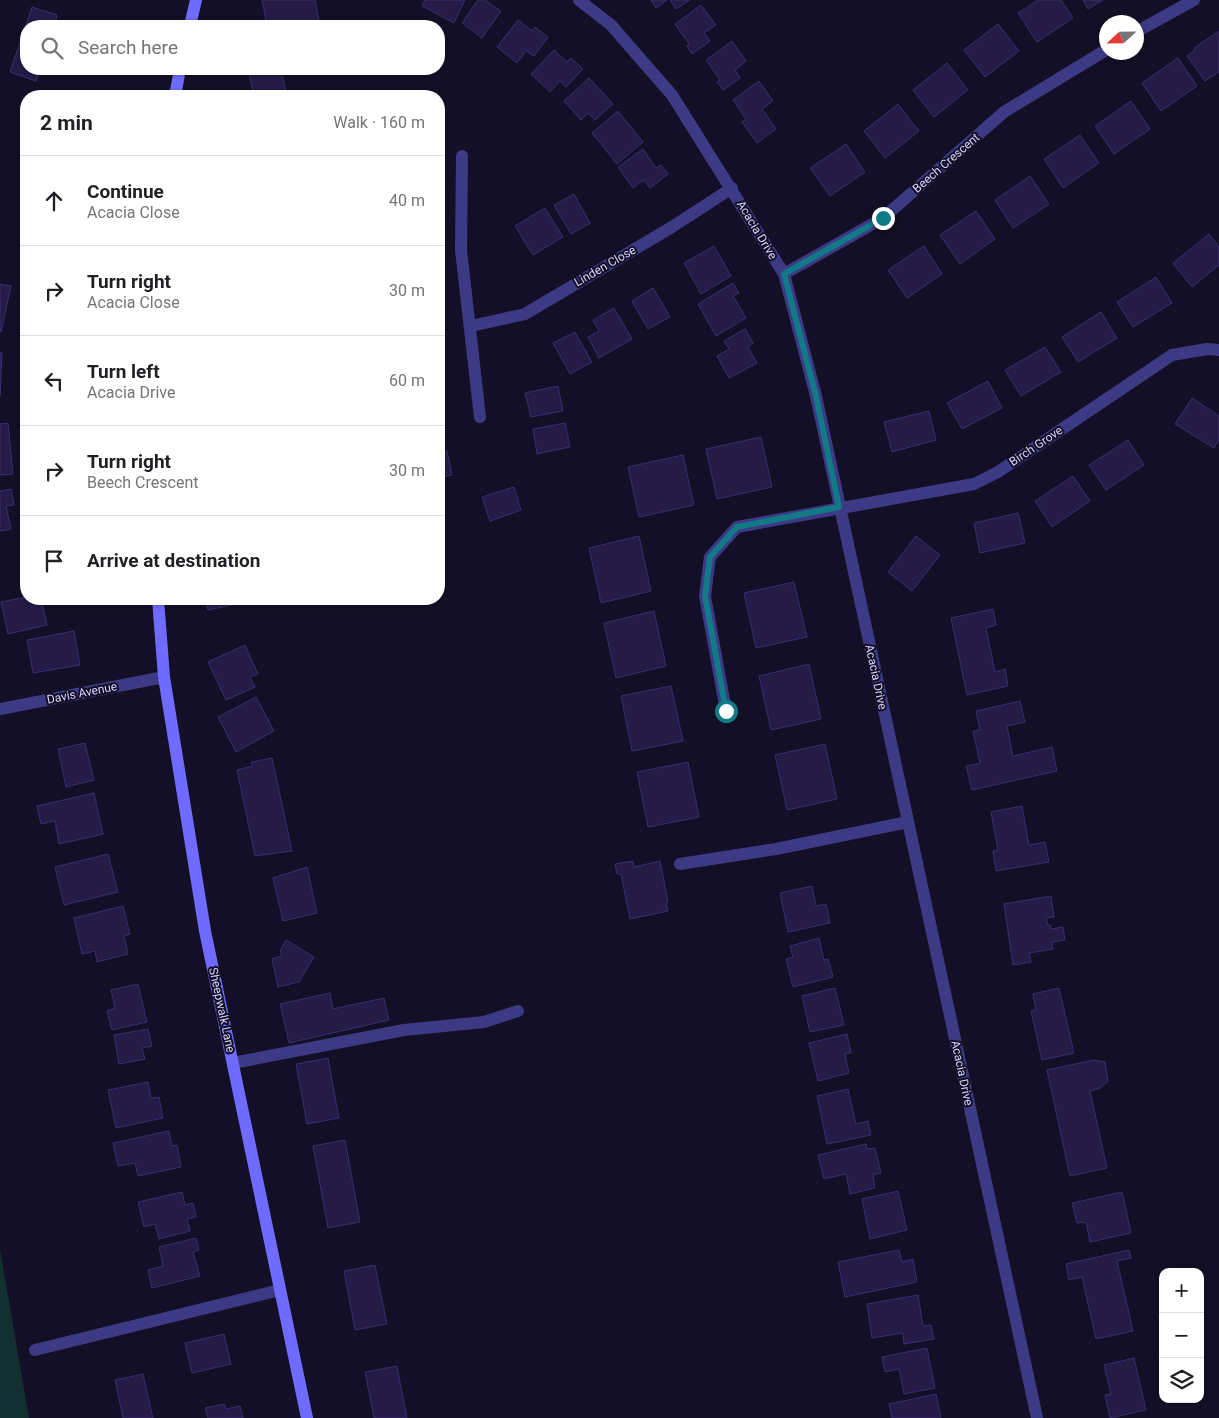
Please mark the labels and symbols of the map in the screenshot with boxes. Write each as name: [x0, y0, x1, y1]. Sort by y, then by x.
north arrow: [1099, 15, 1144, 60]
street label: Beech Crescent: [910, 130, 982, 196]
street label: Acacia Drive: [734, 198, 780, 262]
route end: [872, 207, 895, 230]
street label: Linden Close: [572, 243, 638, 289]
street label: Birch Grove: [1007, 423, 1065, 469]
street label: Acacia Drive: [862, 643, 890, 711]
street label: Davis Avenue: [46, 679, 118, 707]
route start: [715, 700, 738, 723]
street label: Sheepwalk Lane: [206, 966, 238, 1054]
street label: Acacia Drive: [948, 1039, 976, 1107]

